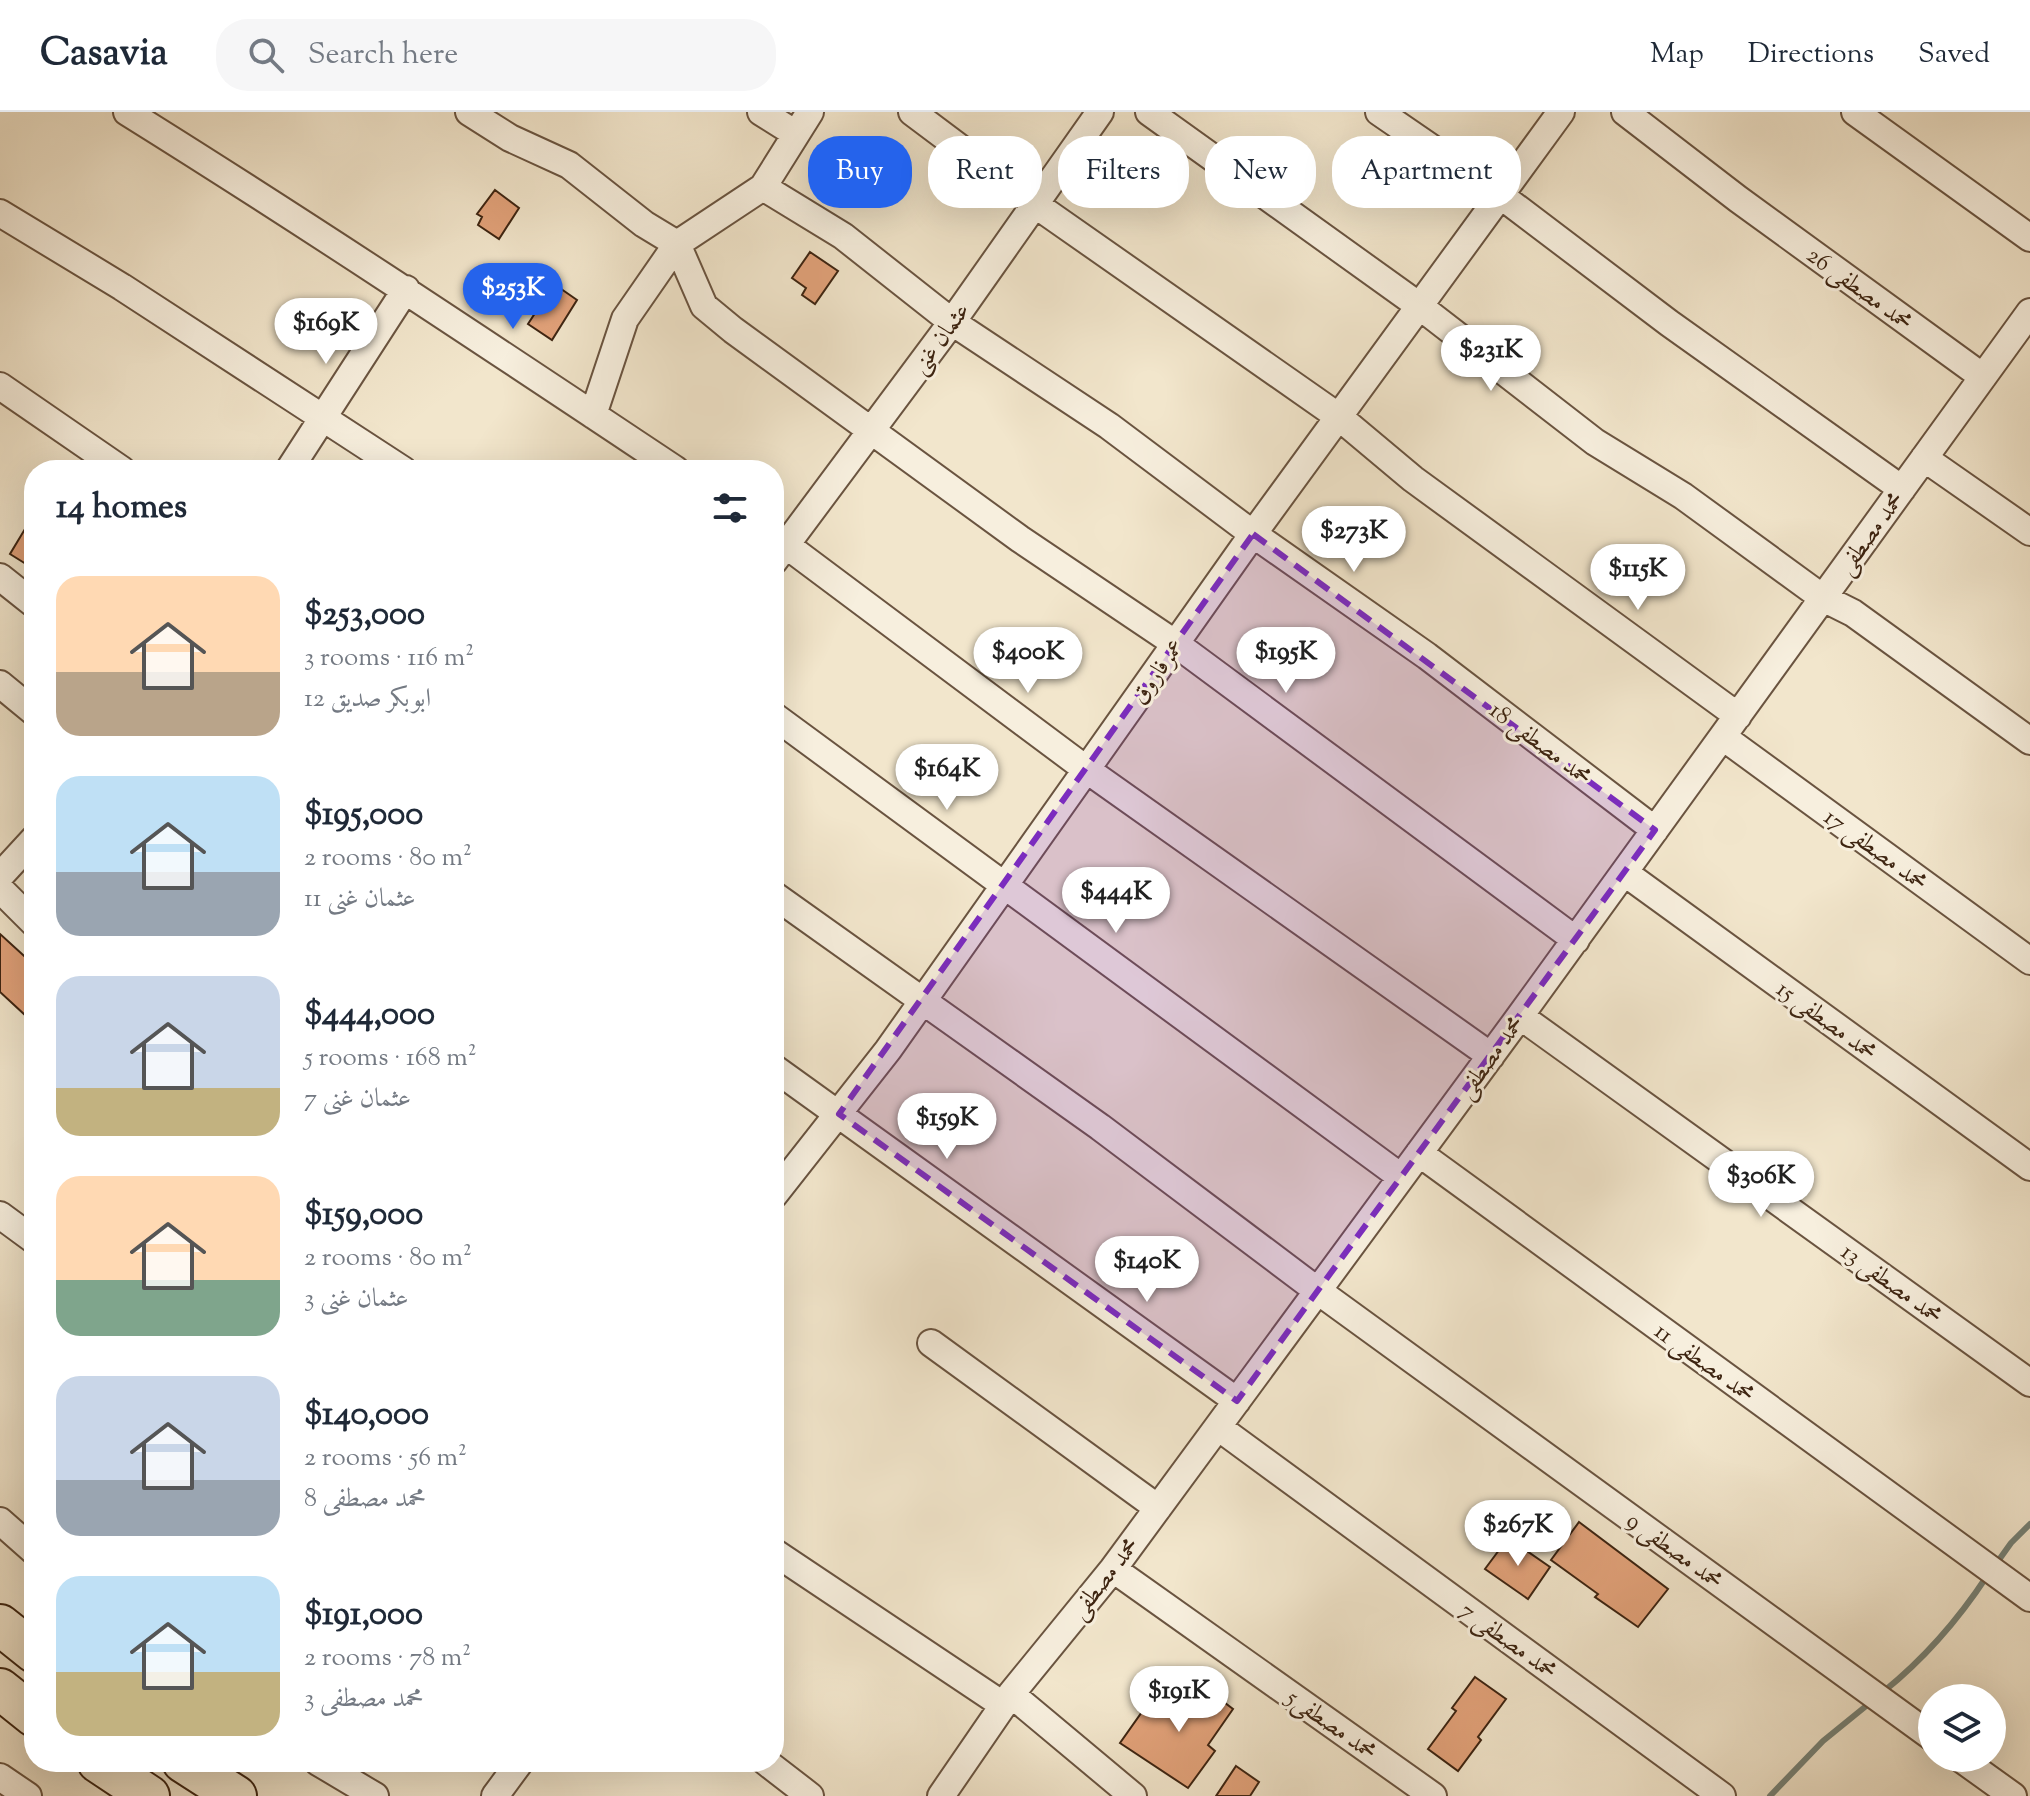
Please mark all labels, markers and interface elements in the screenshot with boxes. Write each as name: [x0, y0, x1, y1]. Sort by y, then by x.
search box: [216, 19, 776, 91]
text: Casavia: [40, 28, 168, 82]
icon: search: [244, 33, 288, 77]
text: Search here: [308, 34, 458, 77]
text: Map: [1650, 35, 1704, 75]
text: Directions: [1748, 35, 1874, 75]
text: Saved: [1918, 35, 1990, 75]
chip: Buy: [808, 136, 912, 208]
chip: Rent: [928, 136, 1042, 208]
chip: Filters: [1058, 136, 1189, 208]
chip: New: [1205, 136, 1316, 208]
chip: Apartment: [1332, 136, 1521, 208]
street label: محمد مصطفی 26: [1799, 239, 1919, 340]
pin: $253K: [457, 263, 569, 331]
text: $253K: [481, 270, 545, 307]
street label: عثمان غنی: [904, 296, 979, 382]
pin: $169K: [270, 298, 382, 366]
text: $169K: [292, 305, 360, 342]
pin: $231K: [1435, 325, 1547, 393]
text: $231K: [1459, 332, 1523, 369]
text: 14 homes: [56, 484, 187, 533]
icon: filters: [708, 486, 752, 530]
street label: محمد مصطفی: [1830, 486, 1913, 583]
pin: $273K: [1298, 506, 1410, 574]
text: $273K: [1320, 513, 1388, 550]
pin: $115K: [1582, 544, 1694, 612]
text: $115K: [1608, 551, 1668, 588]
text: $253,000: [304, 591, 425, 640]
icon: home: [120, 608, 216, 704]
pin: $400K: [972, 627, 1084, 695]
pin: $195K: [1230, 627, 1342, 695]
street label: عمرفاروق: [1124, 632, 1194, 712]
text: $400K: [991, 634, 1065, 671]
text: $195K: [1254, 634, 1318, 671]
text: 3 rooms · 116 m²: [304, 640, 474, 677]
text: ابوبکر صدیق 12: [304, 681, 431, 718]
street label: محمد مصطفی 18: [1481, 695, 1598, 795]
pin: $164K: [891, 744, 1003, 812]
text: $164K: [913, 751, 981, 788]
text: $195,000: [304, 791, 423, 840]
street label: محمد مصطفی 17: [1816, 801, 1934, 900]
icon: home: [120, 808, 216, 904]
text: 2 rooms · 80 m²: [304, 840, 472, 877]
pin: $444K: [1060, 867, 1172, 935]
text: $444K: [1080, 874, 1152, 911]
text: عثمان غنی 11: [304, 881, 416, 918]
street label: محمد مصطفی 15: [1769, 973, 1883, 1070]
text: $444,000: [304, 991, 435, 1040]
icon: home: [120, 1008, 216, 1104]
street label: محمد مصطفی: [1450, 1010, 1533, 1107]
text: 5 rooms · 168 m²: [304, 1040, 477, 1077]
text: عثمان غنی 7: [304, 1081, 411, 1118]
pin: $159K: [891, 1093, 1003, 1161]
text: $159K: [915, 1100, 979, 1137]
pin: $306K: [1705, 1151, 1817, 1219]
text: $306K: [1726, 1158, 1796, 1195]
text: $159,000: [304, 1191, 423, 1240]
icon: home: [120, 1208, 216, 1304]
pin: $140K: [1091, 1236, 1203, 1304]
street label: محمد مصطفی 13: [1833, 1236, 1949, 1333]
text: 2 rooms · 80 m²: [304, 1240, 472, 1277]
text: $140K: [1113, 1243, 1181, 1280]
text: عثمان غنی 3: [304, 1281, 409, 1318]
street label: محمد مصطفی 11: [1647, 1316, 1761, 1412]
text: $140,000: [304, 1391, 429, 1440]
icon: home: [120, 1408, 216, 1504]
text: 2 rooms · 56 m²: [304, 1440, 467, 1477]
text: محمد مصطفی 8: [304, 1481, 426, 1518]
pin: $267K: [1462, 1500, 1574, 1568]
street label: محمد مصطفی 9: [1618, 1505, 1729, 1598]
text: $267K: [1483, 1507, 1553, 1544]
street label: محمد مصطفی: [1063, 1531, 1148, 1627]
text: $191,000: [304, 1591, 423, 1640]
street label: محمد مصطفی 7: [1452, 1595, 1563, 1688]
icon: home: [120, 1608, 216, 1704]
text: 2 rooms · 78 m²: [304, 1640, 471, 1677]
pin: $191K: [1123, 1666, 1235, 1734]
text: $191K: [1148, 1673, 1210, 1710]
text: محمد مصطفی 3: [304, 1681, 423, 1718]
street label: محمد مصطفی5: [1277, 1681, 1383, 1769]
map controls: [1918, 1684, 2006, 1772]
button: layers: [1918, 1684, 2006, 1772]

